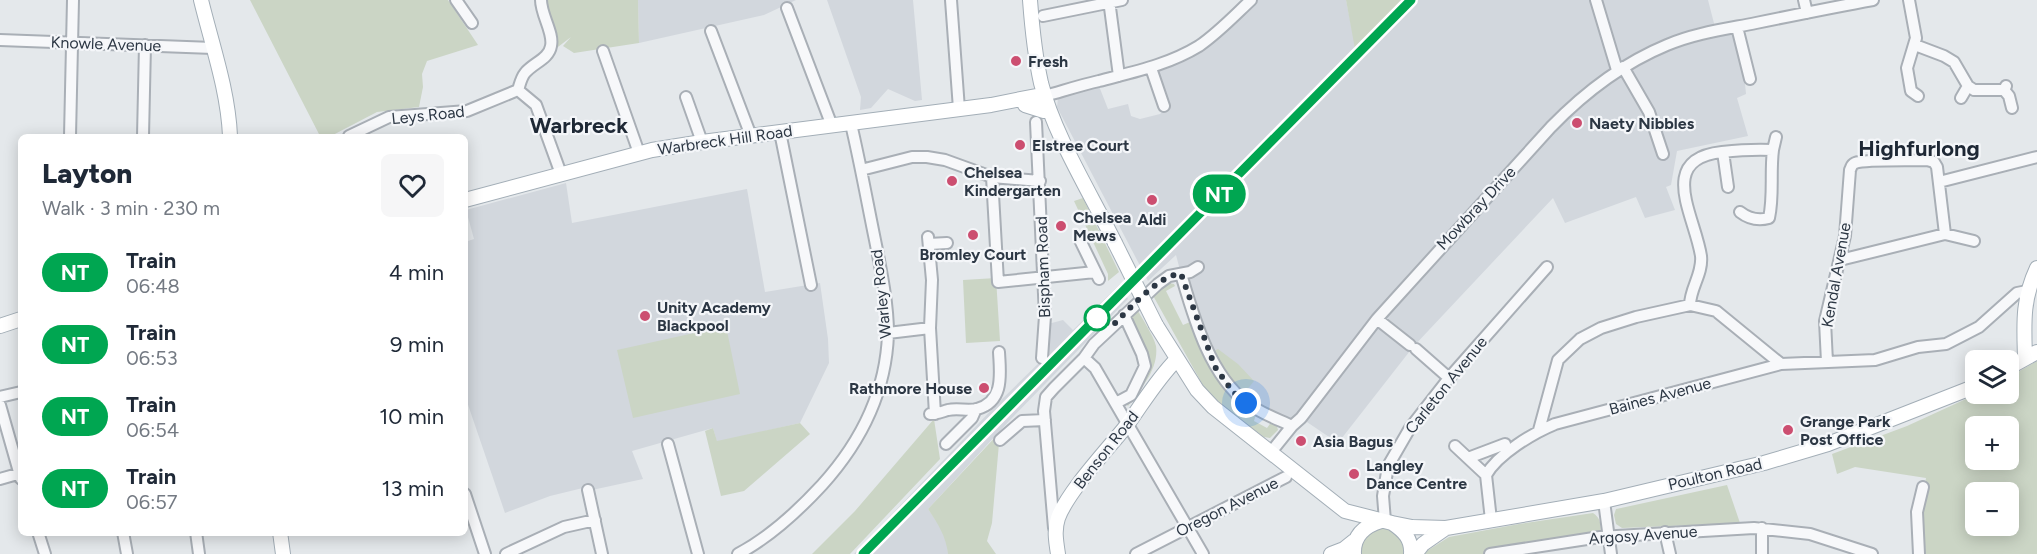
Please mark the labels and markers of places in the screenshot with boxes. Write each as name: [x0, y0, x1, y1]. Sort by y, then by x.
place label: Fresh: [1028, 52, 1068, 71]
marker: Fresh: [1009, 54, 1023, 68]
place label: Naety Nibbles: [1589, 114, 1695, 133]
marker: Naety Nibbles: [1570, 116, 1584, 130]
place label: Elstree Court: [1032, 136, 1129, 155]
marker: Elstree Court: [1013, 138, 1027, 152]
place label: Chelsea Kindergarten: [964, 163, 1061, 200]
marker: Chelsea Kindergarten: [945, 174, 959, 188]
marker: Aldi: [1145, 193, 1159, 207]
place label: Chelsea Mews: [1073, 208, 1131, 245]
place label: Aldi: [1137, 210, 1167, 229]
marker: Chelsea Mews: [1054, 219, 1068, 233]
marker: Bromley Court: [966, 228, 980, 242]
place label: Bromley Court: [919, 245, 1027, 264]
place label: Unity Academy Blackpool: [657, 298, 772, 335]
unlabelled marker: [1084, 305, 1110, 331]
marker: Unity Academy Blackpool: [638, 309, 652, 323]
place label: Rathmore House: [849, 379, 972, 398]
marker: Rathmore House: [977, 381, 991, 395]
place label: Grange Park Post Office: [1800, 412, 1891, 449]
marker: Grange Park Post Office: [1781, 423, 1795, 437]
place label: Asia Bagus: [1313, 432, 1393, 451]
marker: Asia Bagus: [1294, 434, 1308, 448]
place label: Langley Dance Centre: [1366, 456, 1467, 493]
marker: Langley Dance Centre: [1347, 467, 1361, 481]

